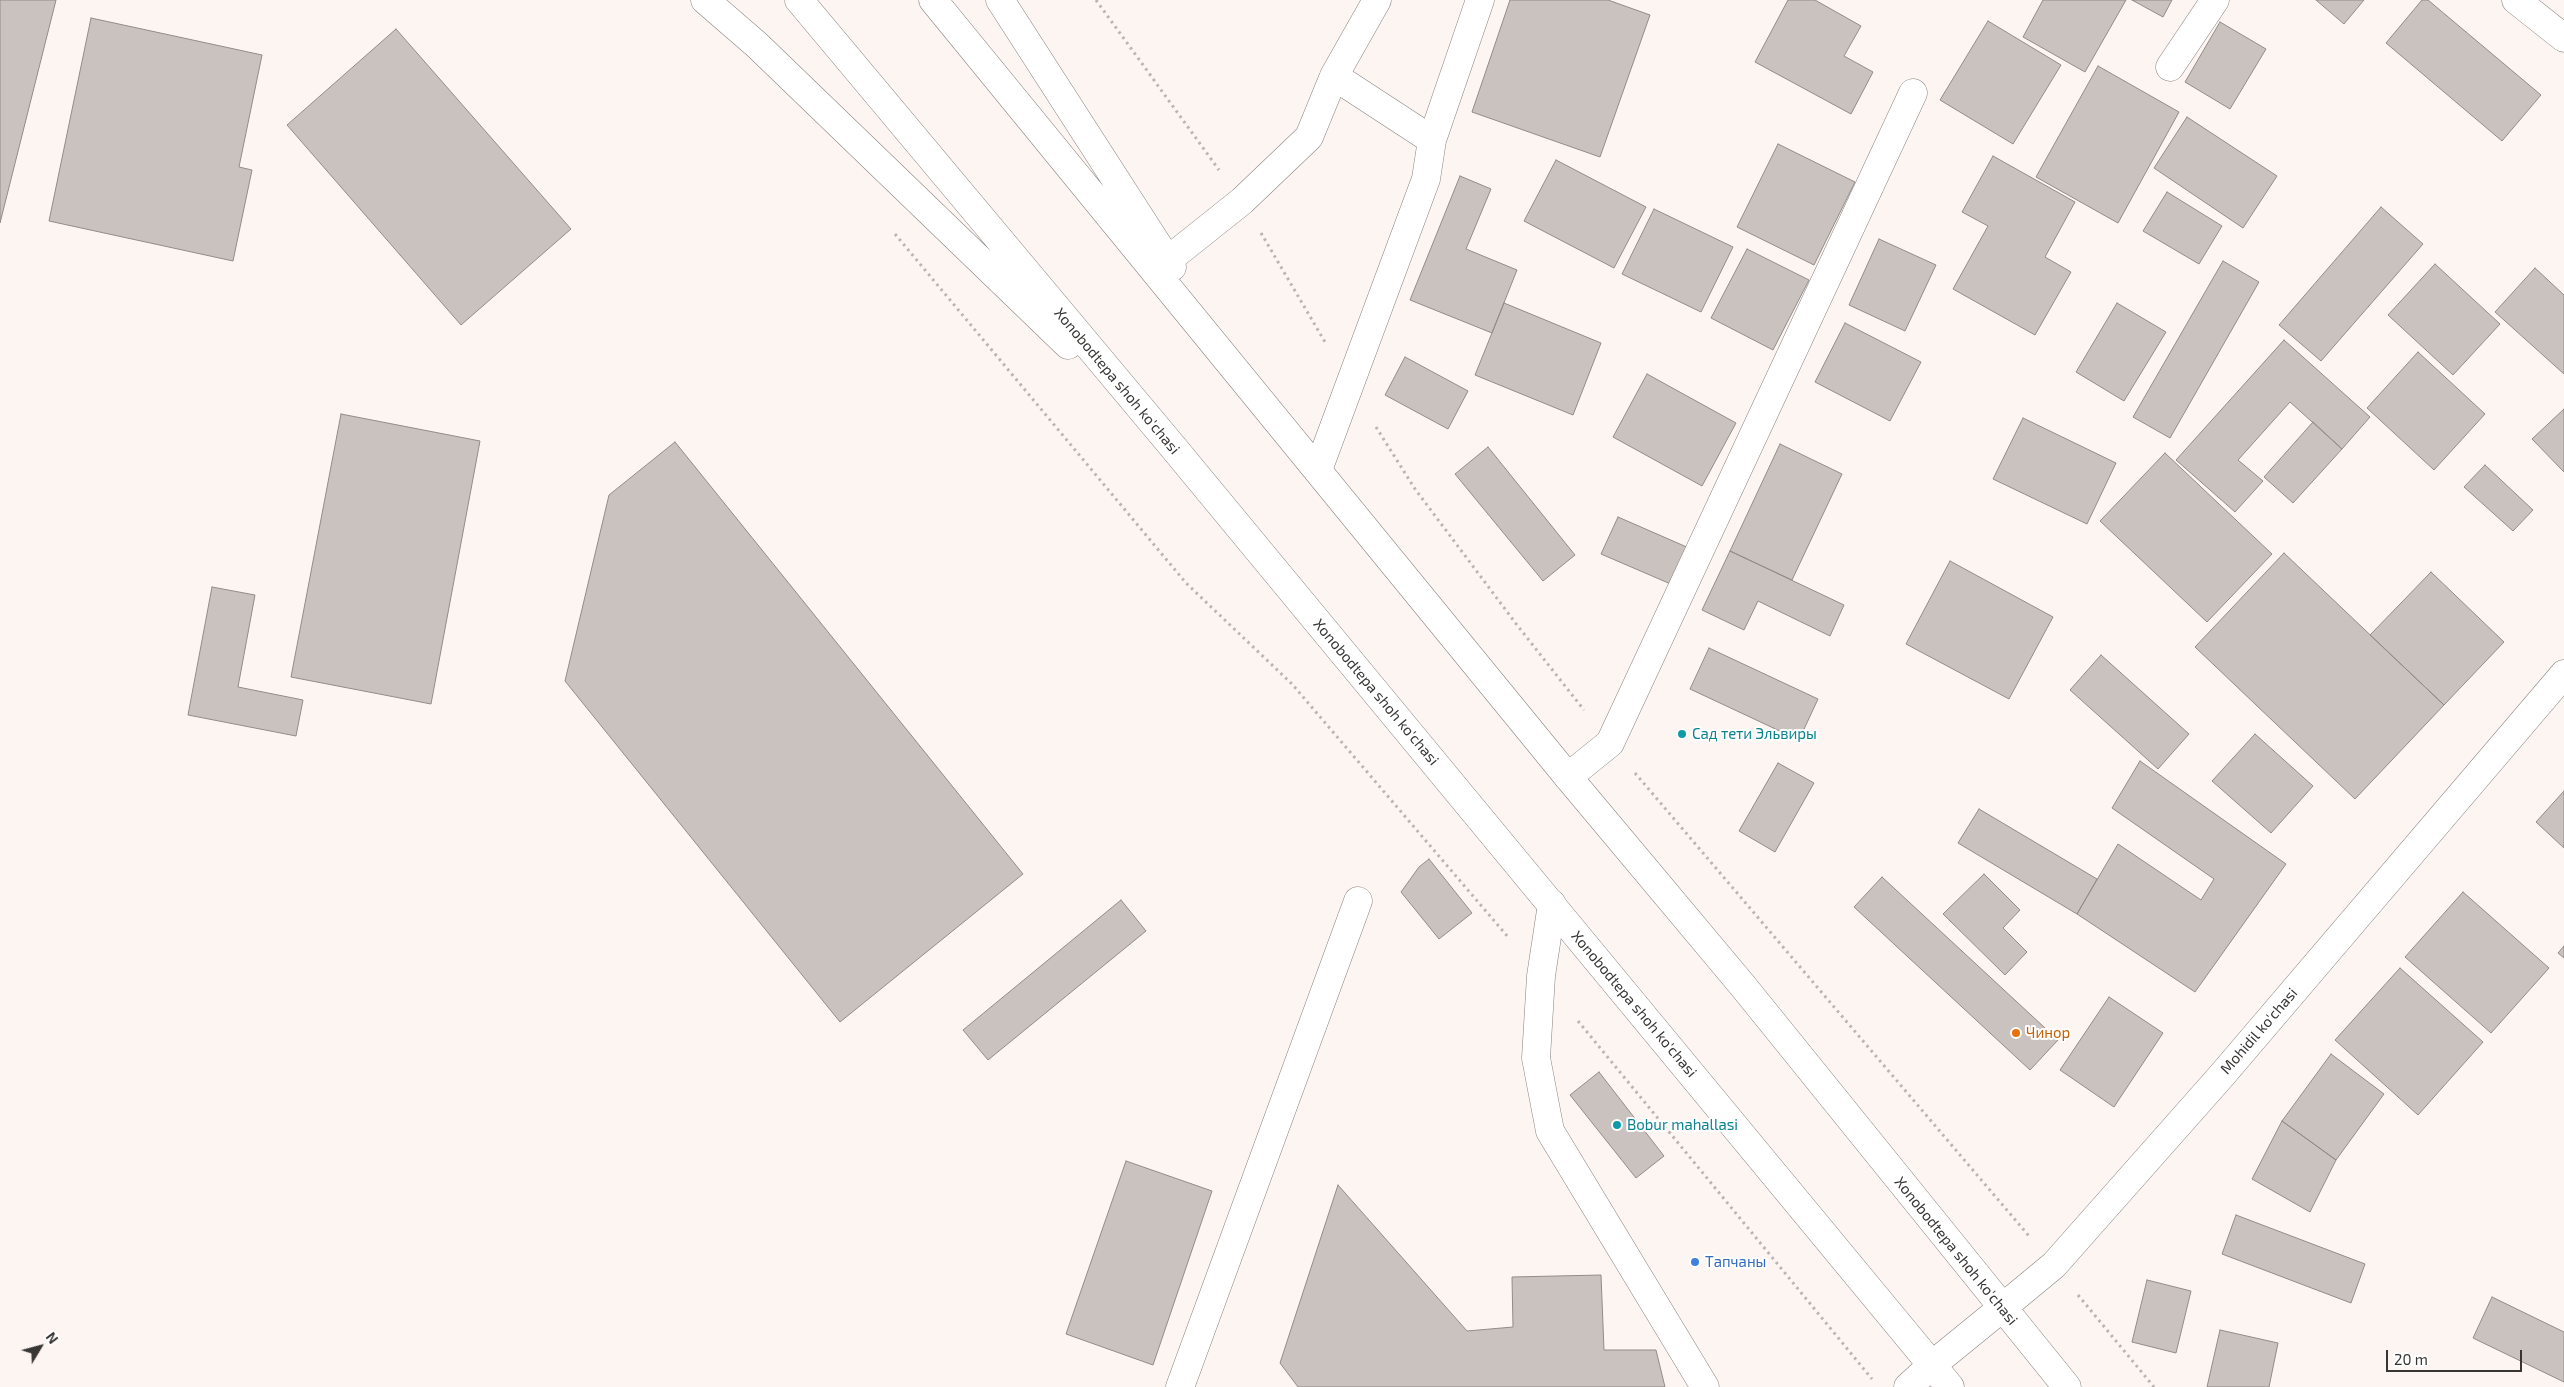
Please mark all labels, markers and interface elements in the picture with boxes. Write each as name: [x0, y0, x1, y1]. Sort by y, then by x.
street label: Xonobodtepa shoh ko'chasi: [1050, 304, 1184, 458]
street label: Xonobodtepa shoh ko'chasi: [1309, 615, 1443, 769]
place label: Сад тети Эльвиры: [1692, 725, 1817, 743]
marker: Сад тети Эльвиры: [1676, 728, 1688, 740]
street label: Xonobodtepa shoh ko'chasi: [1567, 927, 1701, 1081]
street label: Mohidil ko'chasi: [2217, 984, 2301, 1078]
place label: Чинор: [2026, 1024, 2070, 1042]
marker: Чинор: [2010, 1027, 2022, 1039]
place label: Bobur mahallasi: [1627, 1116, 1738, 1134]
marker: Bobur mahallasi: [1611, 1119, 1623, 1131]
street label: Xonobodtepa shoh ko'chasi: [1891, 1173, 2021, 1329]
place label: Тапчаны: [1705, 1253, 1766, 1271]
marker: Тапчаны: [1689, 1256, 1701, 1268]
north arrow: [15, 1322, 65, 1372]
text: N: [43, 1329, 62, 1347]
scale bar: [2389, 1340, 2525, 1372]
text: 20 m: [2394, 1350, 2428, 1368]

